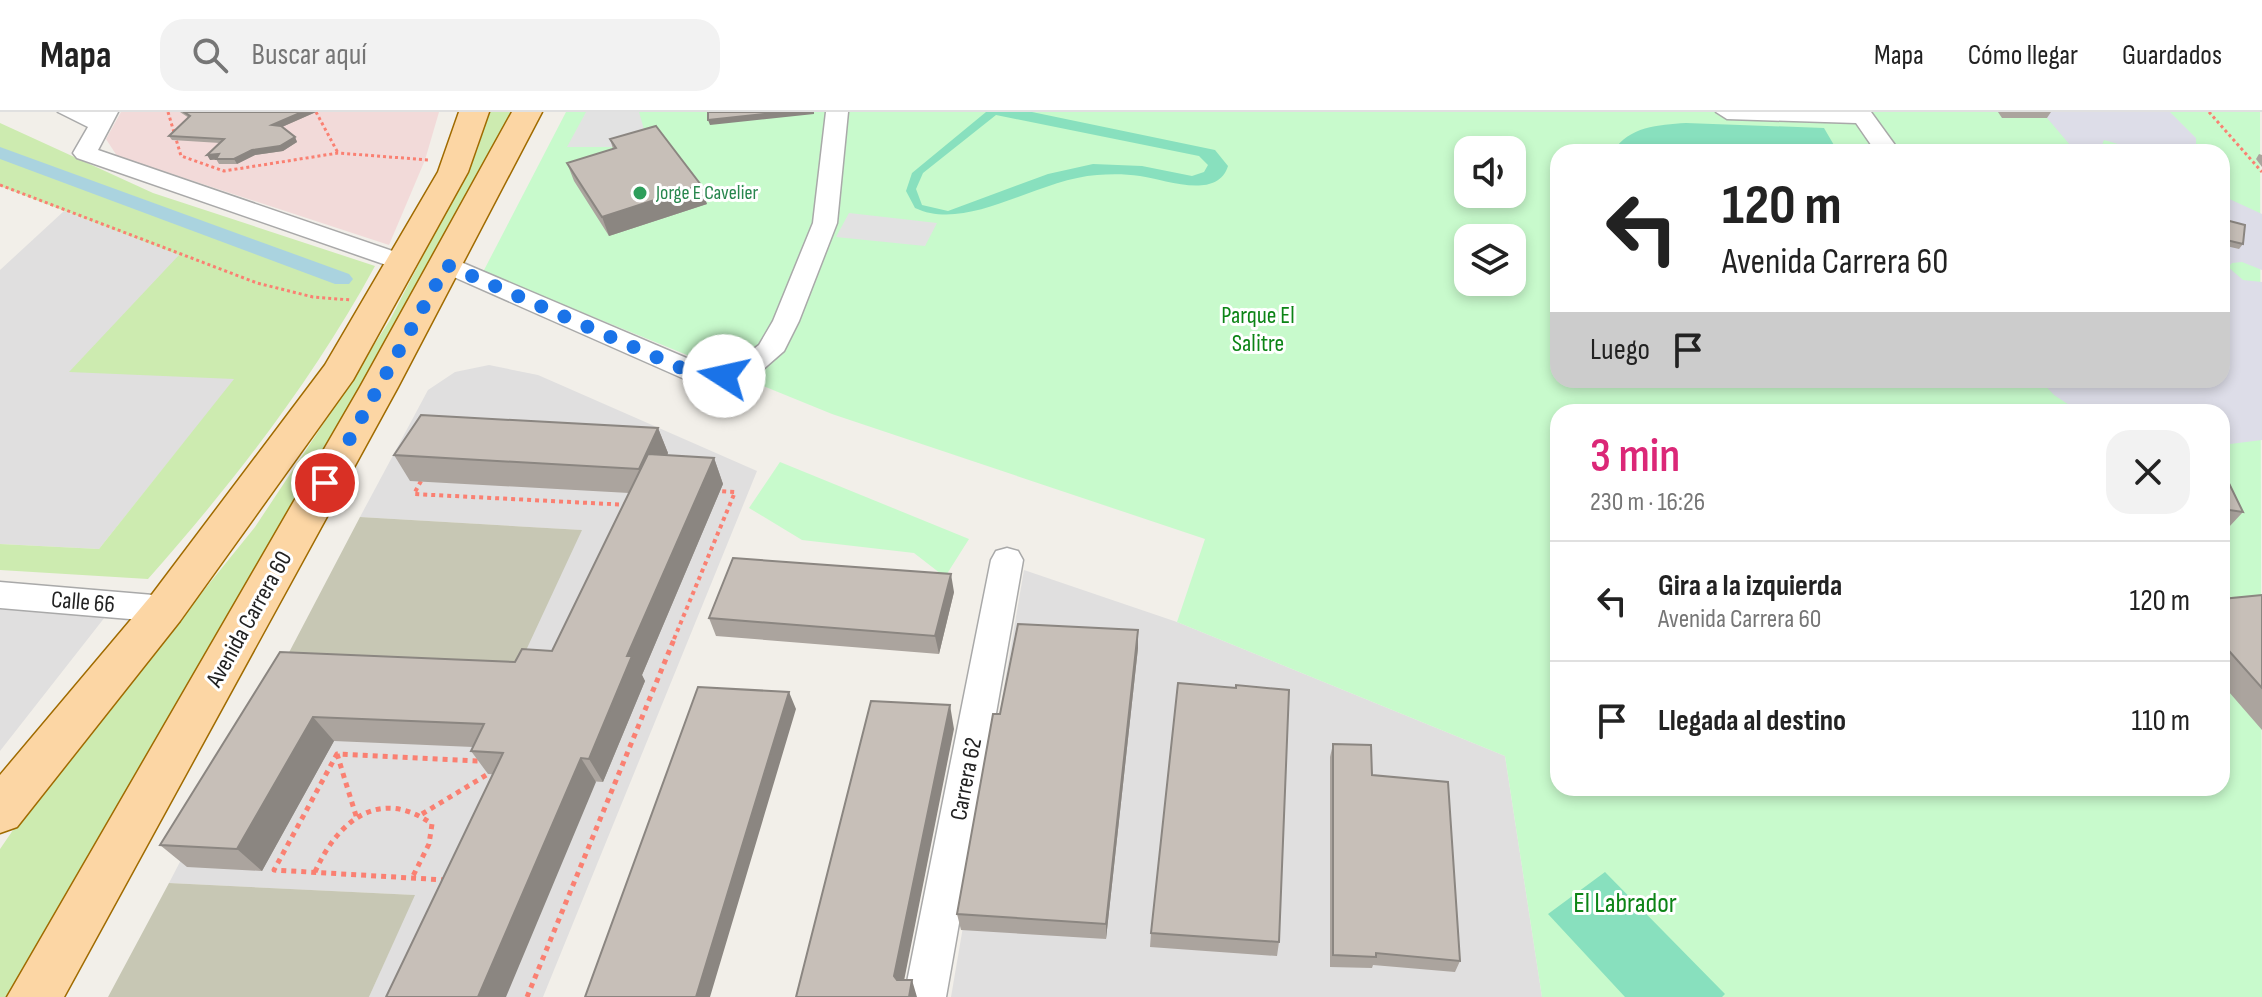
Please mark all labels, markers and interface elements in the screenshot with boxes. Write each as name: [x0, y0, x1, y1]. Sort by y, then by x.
search box: [160, 19, 720, 91]
text: Mapa: [40, 33, 112, 78]
icon: search: [188, 33, 232, 77]
text: Buscar aquí: [252, 37, 367, 73]
text: Mapa: [1874, 39, 1924, 72]
text: Cómo llegar: [1968, 39, 2078, 72]
text: Guardados: [2122, 39, 2222, 72]
map controls: [1454, 136, 1526, 296]
button: sound: [1454, 136, 1526, 208]
text: 120 m: [1722, 173, 1842, 240]
icon: left: [1590, 176, 1694, 280]
place label: Jorge E Cavelier: [655, 181, 759, 205]
marker: Jorge E Cavelier: [631, 184, 649, 202]
button: layers: [1454, 224, 1526, 296]
text: Avenida Carrera 60: [1722, 241, 1948, 284]
park label: Parque El Salitre: [1221, 301, 1295, 358]
icon: arrive: [1666, 328, 1710, 372]
text: Luego: [1590, 332, 1650, 368]
position arrow: [682, 334, 766, 418]
text: 3 min: [1590, 428, 1680, 485]
button: close: [2106, 430, 2190, 514]
pin: [291, 449, 359, 517]
icon: arrive: [303, 461, 347, 505]
text: 230 m · 16:26: [1590, 487, 1705, 518]
street label: Avenida Carrera 60: [199, 546, 298, 693]
text: Gira a la izquierda: [1658, 568, 1842, 604]
icon: left: [1590, 579, 1634, 623]
text: 120 m: [2129, 583, 2190, 619]
street label: Calle 66: [50, 585, 116, 619]
text: Avenida Carrera 60: [1658, 604, 1821, 635]
icon: arrive: [1590, 699, 1634, 743]
text: Llegada al destino: [1658, 703, 1846, 739]
text: 110 m: [2132, 703, 2190, 739]
street label: Carrera 62: [944, 735, 988, 823]
park label: El Labrador: [1573, 887, 1677, 920]

